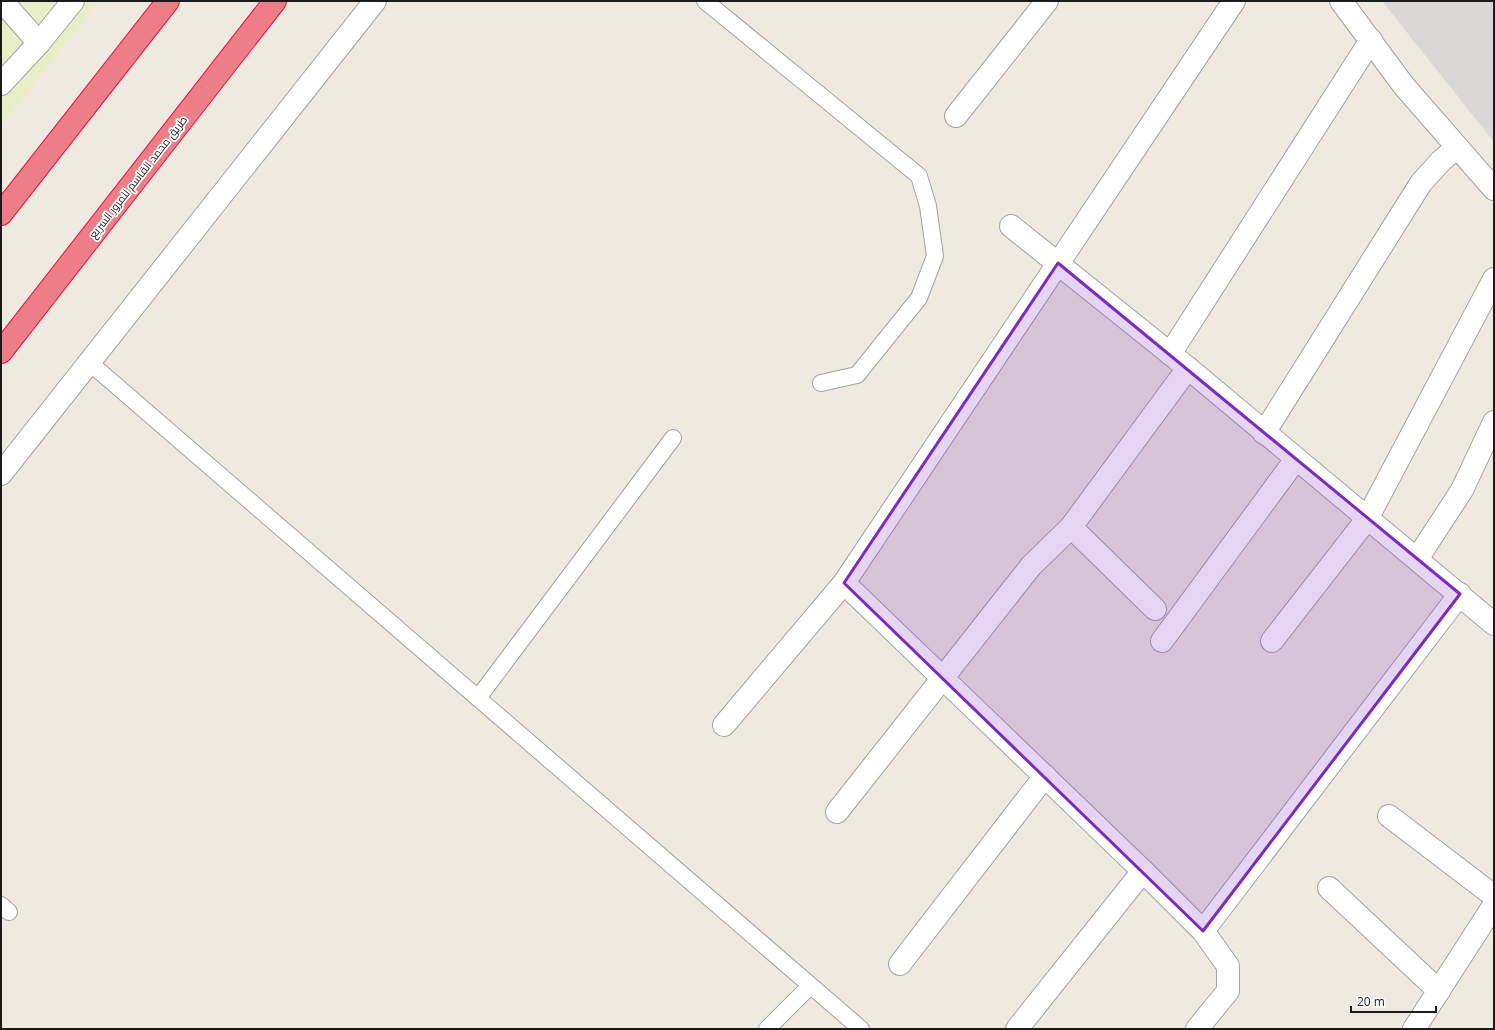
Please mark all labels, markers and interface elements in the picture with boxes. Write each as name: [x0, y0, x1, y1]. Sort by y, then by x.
street label: طريق محمد القاسم للمرور السريع: [85, 112, 191, 242]
scale bar: [1351, 988, 1436, 1014]
text: 20 m: [1357, 993, 1385, 1010]

